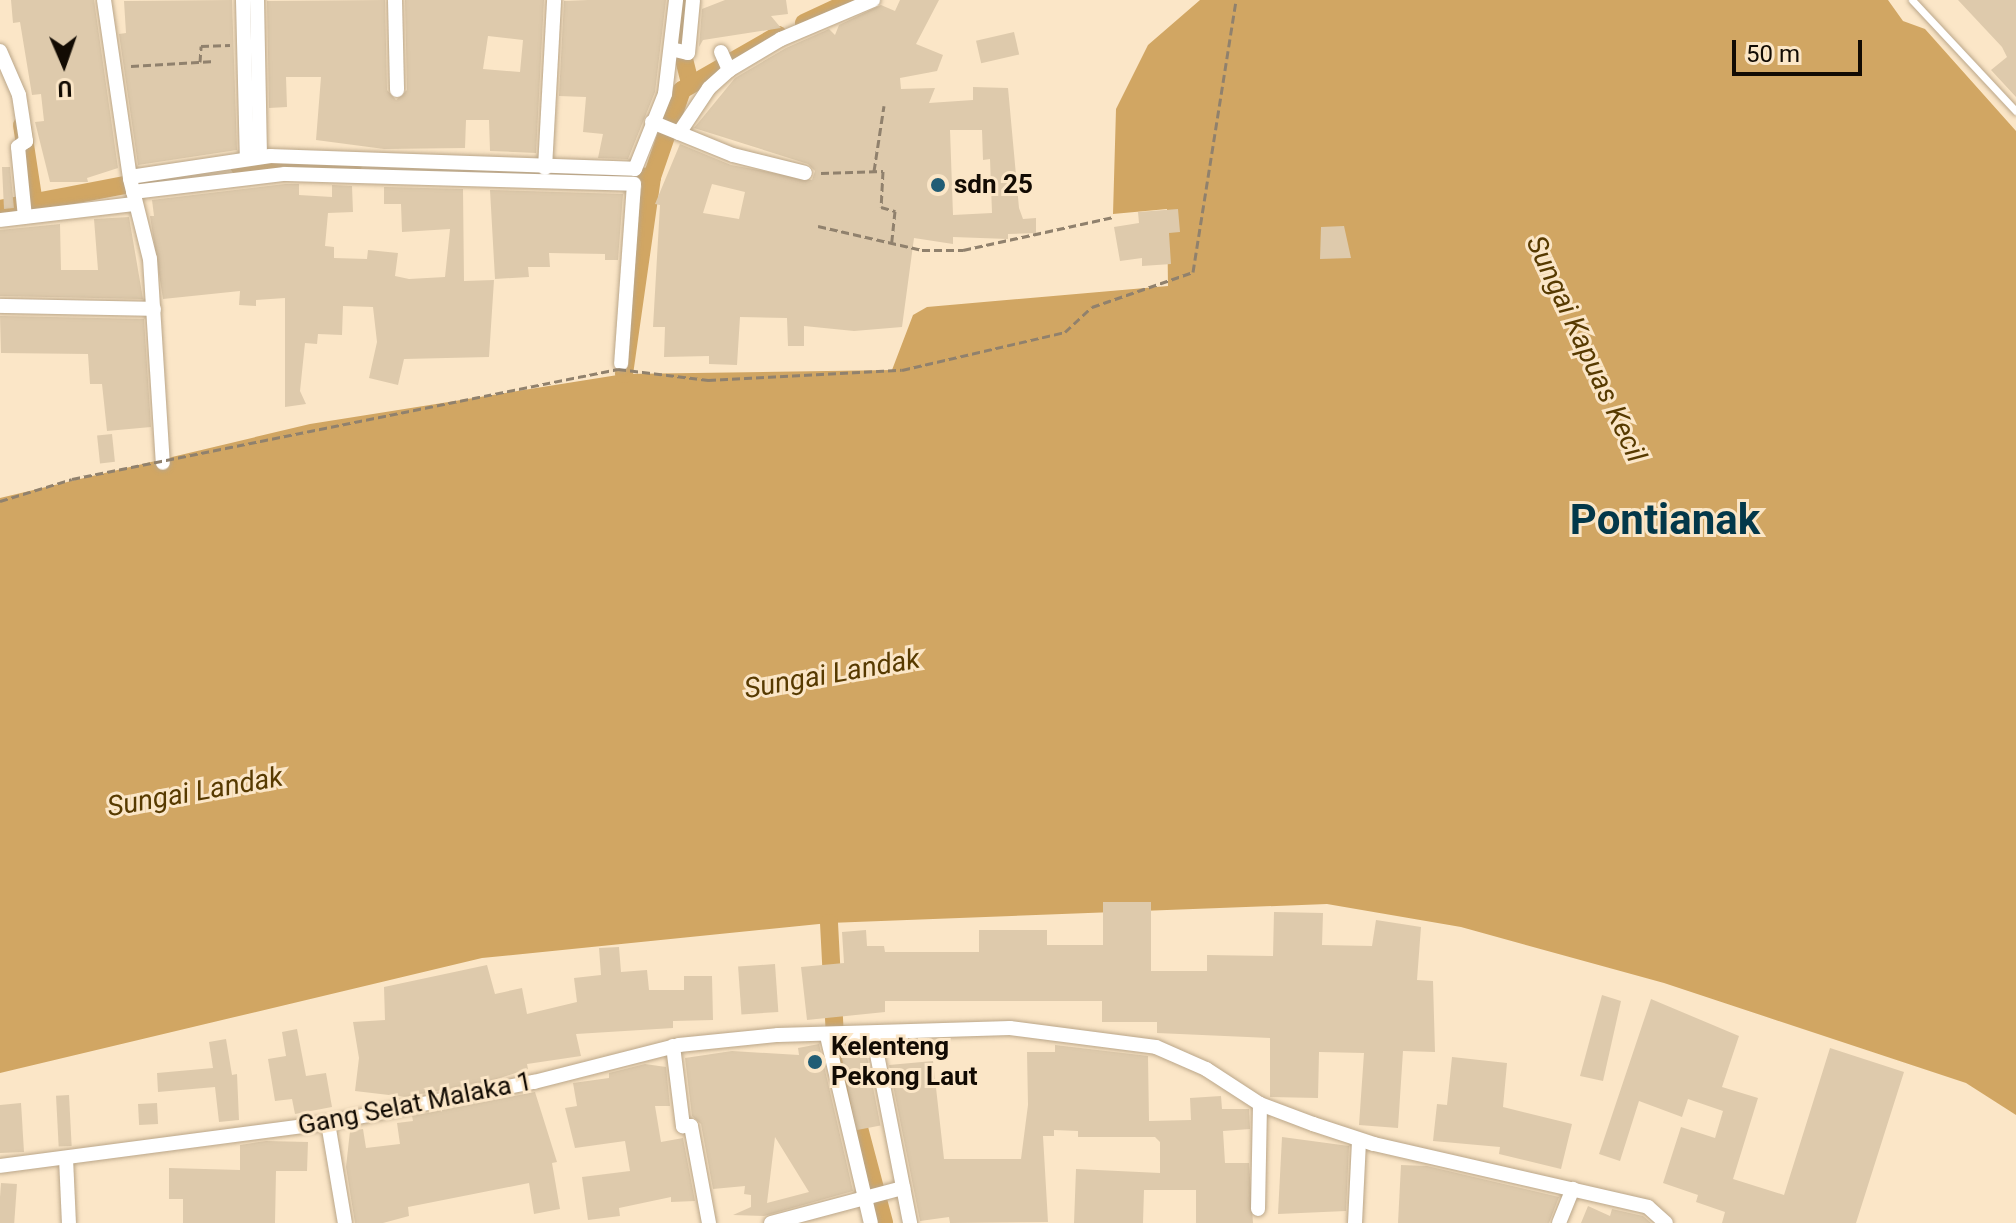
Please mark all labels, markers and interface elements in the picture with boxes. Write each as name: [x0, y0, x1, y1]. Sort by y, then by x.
north arrow: [24, 24, 104, 104]
scale bar: [1736, 24, 1866, 74]
text: 50 m: [1746, 40, 1800, 68]
text: U: [57, 76, 73, 101]
place label: sdn 25: [954, 169, 1033, 201]
marker: sdn 25: [929, 176, 947, 194]
water label: Sungai Kapuas Kecil: [1519, 230, 1653, 468]
district label: Pontianak: [1570, 495, 1760, 545]
water label: Sungai Landak: [741, 642, 923, 706]
water label: Sungai Landak: [104, 760, 286, 824]
place label: Kelenteng Pekong Laut: [831, 1031, 977, 1092]
marker: Kelenteng Pekong Laut: [806, 1053, 824, 1071]
street label: Gang Selat Malaka 1: [295, 1066, 535, 1142]

